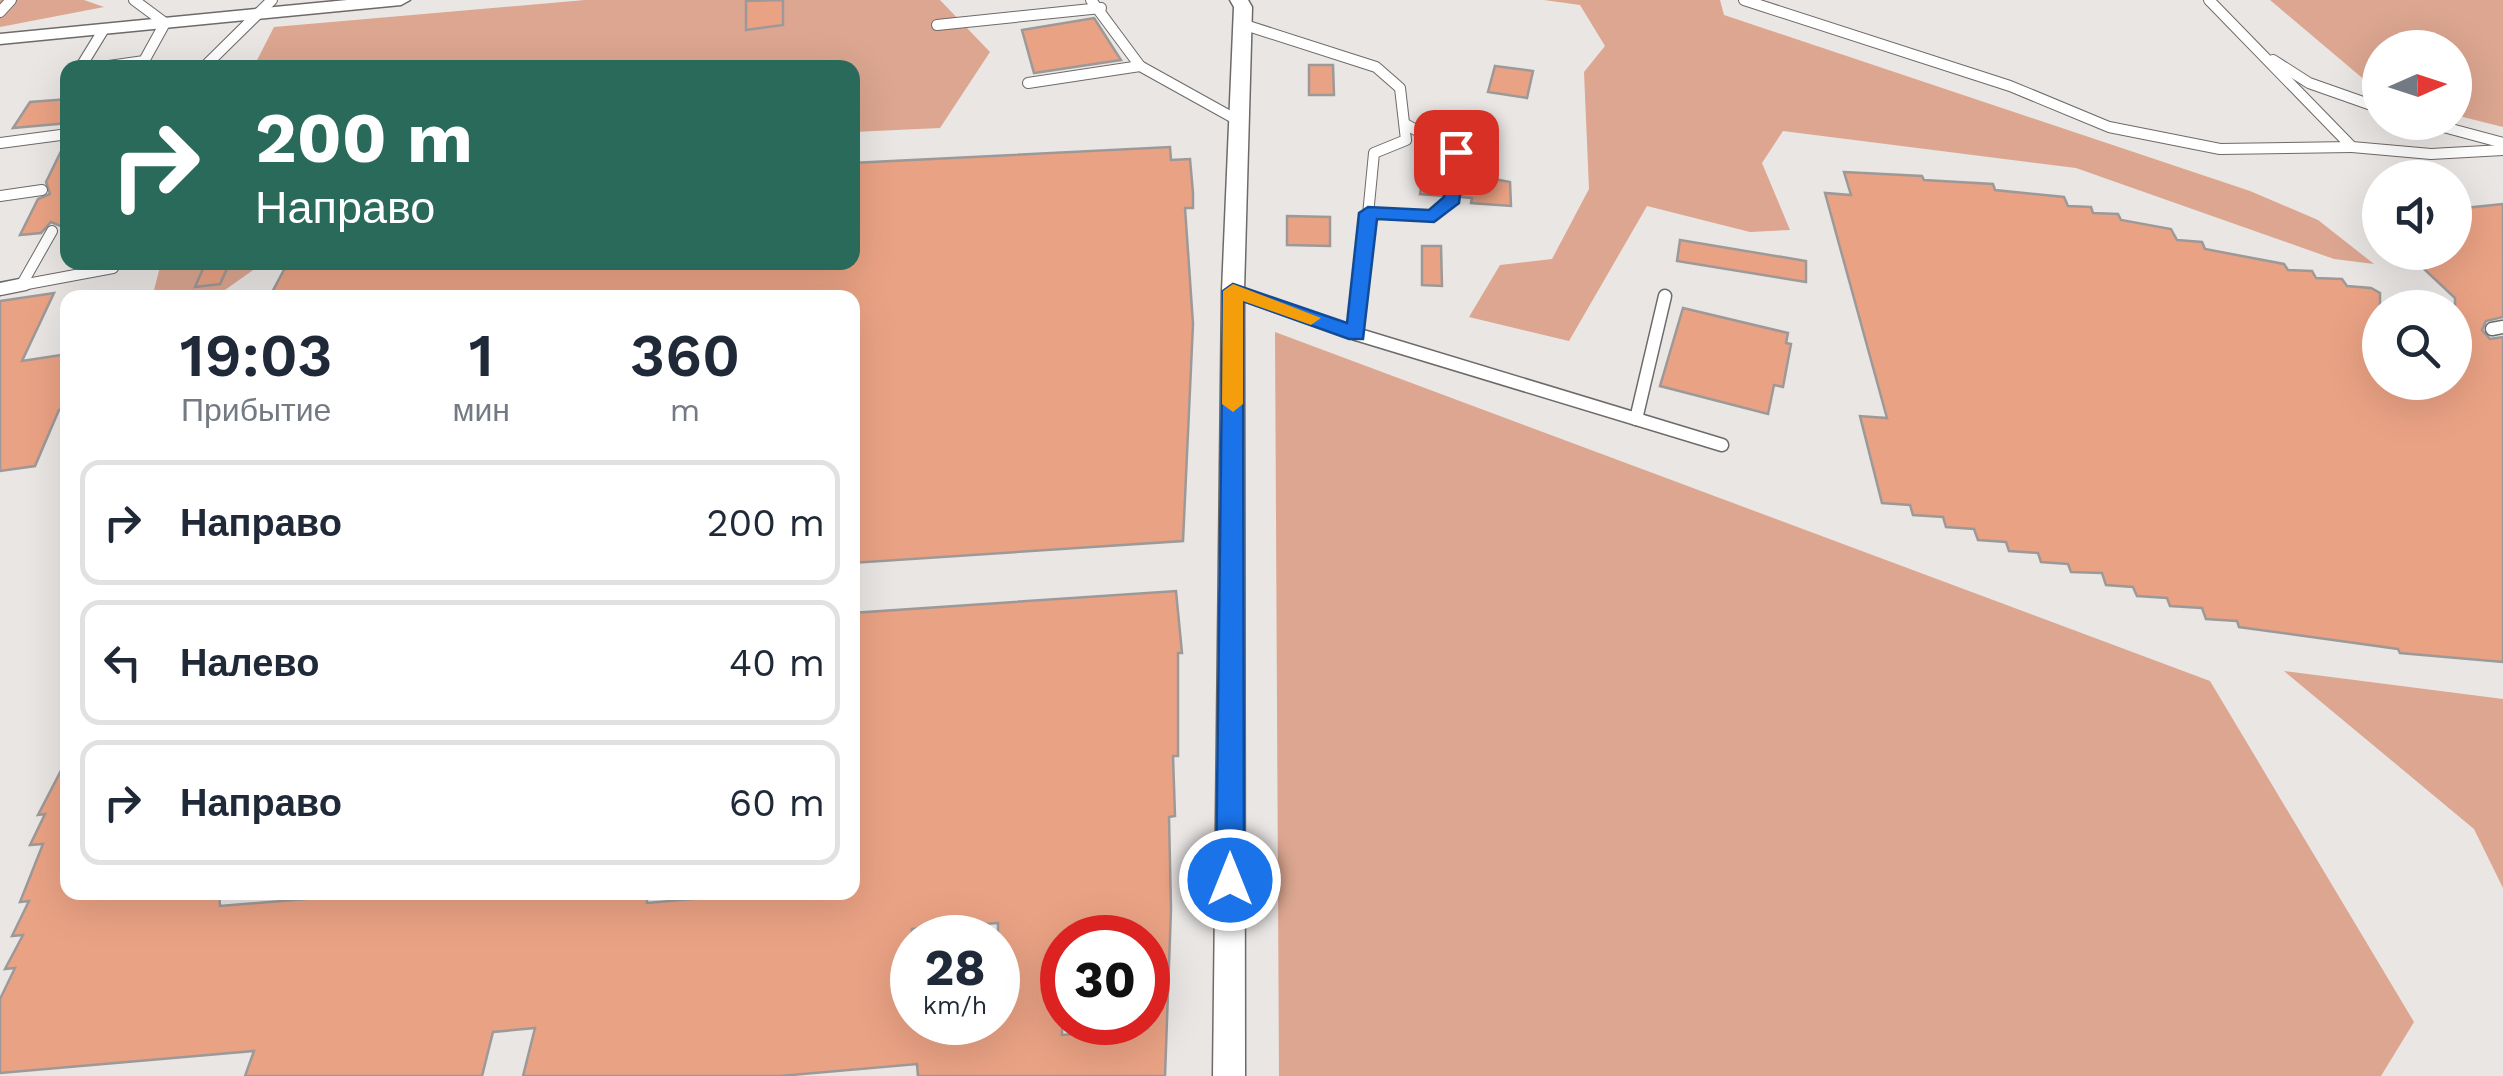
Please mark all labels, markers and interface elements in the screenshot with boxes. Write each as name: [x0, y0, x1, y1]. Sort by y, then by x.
north arrow: [2362, 30, 2472, 140]
map controls: [2362, 30, 2472, 400]
text: 200 m: [255, 97, 473, 179]
icon: right: [90, 100, 220, 230]
pin: [1414, 110, 1499, 195]
icon: arrive: [1429, 125, 1484, 180]
button: sound: [2362, 160, 2472, 270]
text: Направо: [255, 181, 435, 234]
button: search: [2362, 290, 2472, 400]
text: 19:03: [180, 320, 333, 391]
text: 1: [469, 320, 494, 391]
text: 360: [630, 320, 740, 391]
text: Прибытие: [181, 391, 331, 429]
text: мин: [452, 391, 510, 429]
text: m: [670, 391, 700, 429]
icon: right: [95, 495, 150, 550]
text: Направо: [180, 501, 342, 545]
text: 200 m: [706, 501, 825, 545]
icon: left: [95, 635, 150, 690]
text: Налево: [180, 641, 319, 685]
text: 40 m: [729, 641, 825, 685]
icon: right: [95, 775, 150, 830]
text: Направо: [180, 781, 342, 825]
text: 60 m: [729, 781, 825, 825]
position arrow: [1178, 828, 1282, 932]
speed limit sign: 30: [1040, 915, 1170, 1045]
text: 28: [924, 938, 986, 997]
text: km/h: [923, 991, 987, 1020]

